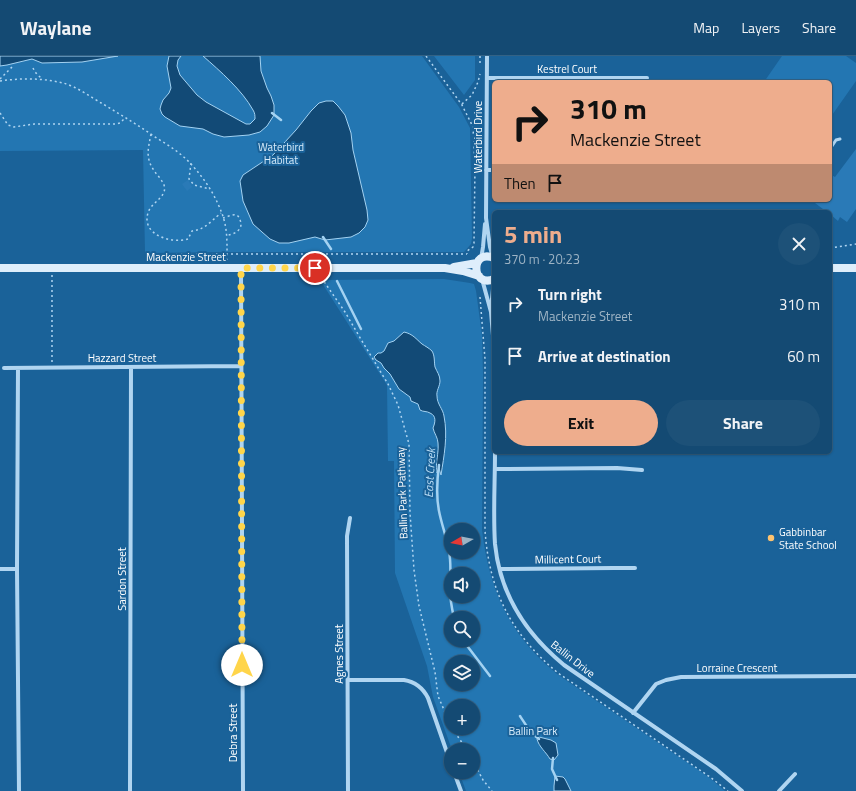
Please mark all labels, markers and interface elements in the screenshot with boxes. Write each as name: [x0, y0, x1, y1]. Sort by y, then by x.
text: Waylane: [20, 13, 92, 42]
text: Map: [693, 17, 719, 38]
text: Layers: [741, 17, 780, 38]
text: Share: [802, 17, 836, 38]
street label: Kestrel Court: [537, 61, 597, 77]
text: 310 m: [570, 87, 647, 130]
icon: right: [504, 96, 556, 148]
street label: Waterbird Drive: [470, 100, 486, 173]
text: Mackenzie Street: [570, 126, 701, 153]
park label: Waterbird Habitat: [258, 139, 304, 168]
text: Then: [504, 172, 536, 195]
icon: arrive: [544, 172, 566, 194]
text: 5 min: [504, 216, 562, 252]
button: close: [778, 223, 820, 265]
street label: Mackenzie Street: [146, 249, 226, 265]
text: 370 m · 20:23: [504, 249, 580, 269]
pin: [298, 251, 332, 285]
icon: arrive: [304, 257, 326, 279]
text: Turn right: [538, 283, 602, 306]
icon: right: [504, 293, 526, 315]
text: 310 m: [779, 293, 820, 316]
text: Mackenzie Street: [538, 306, 632, 326]
icon: arrive: [504, 345, 526, 367]
text: Arrive at destination: [538, 345, 671, 368]
text: 60 m: [787, 345, 820, 368]
street label: Hazzard Street: [88, 350, 156, 366]
button: Exit: [504, 400, 658, 446]
button: Share: [666, 400, 820, 446]
street label: Ballin Park Pathway: [392, 446, 412, 539]
water label: East Creek: [419, 446, 440, 498]
north arrow: [444, 523, 480, 559]
map controls: [444, 523, 480, 779]
place label: Gabbinbar State School: [779, 524, 837, 553]
marker: Gabbinbar State School: [766, 533, 776, 543]
street label: Sardon Street: [114, 547, 130, 611]
street label: Millicent Court: [534, 550, 602, 568]
button: sound: [444, 567, 480, 603]
button: search: [444, 611, 480, 647]
street label: Agnes Street: [331, 624, 347, 684]
street label: Ballin Drive: [548, 637, 599, 682]
position arrow: [221, 644, 263, 686]
button: layers: [444, 655, 480, 691]
street label: Lorraine Crescent: [697, 660, 778, 676]
button: +: [444, 699, 480, 735]
street label: Debra Street: [225, 704, 241, 762]
park label: Ballin Park: [508, 723, 558, 739]
button: −: [444, 743, 480, 779]

